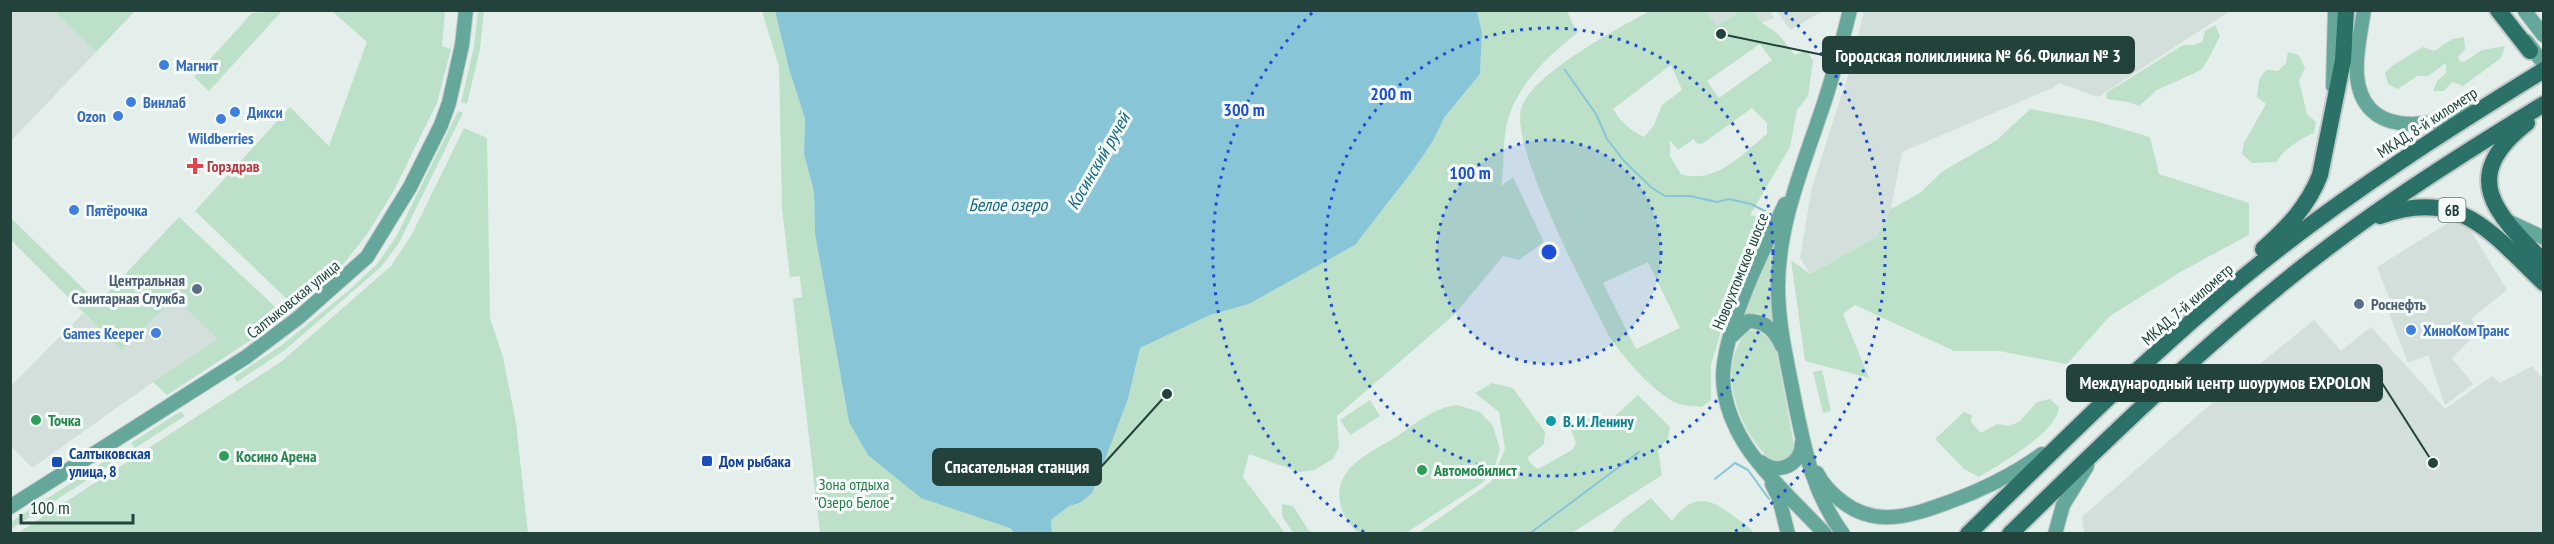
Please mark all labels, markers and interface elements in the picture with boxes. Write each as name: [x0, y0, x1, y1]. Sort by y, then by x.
callout: Городская поликлиника № 66. Филиал № 3: [1823, 37, 2134, 73]
text: Городская поликлиника № 66. Филиал № 3: [1835, 44, 2121, 67]
place label: Магнит: [176, 55, 218, 75]
marker: Магнит: [157, 58, 171, 72]
text: 200 m: [1370, 82, 1412, 105]
street label: МКАД, 8-й километр: [2373, 82, 2481, 162]
place label: Винлаб: [143, 92, 186, 112]
marker: Винлаб: [124, 95, 138, 109]
text: 300 m: [1223, 98, 1265, 121]
place label: Дикси: [247, 102, 283, 122]
marker: Дикси: [228, 105, 242, 119]
place label: Ozon: [77, 106, 106, 126]
water label: Косинский ручей: [1061, 107, 1136, 213]
marker: Ozon: [111, 109, 125, 123]
marker: Wildberries: [214, 112, 228, 126]
place label: Wildberries: [187, 128, 254, 148]
place label: Горздрав: [207, 156, 260, 176]
marker: Горздрав: [188, 159, 202, 173]
text: 100 m: [1449, 161, 1491, 184]
water label: Белое озеро: [969, 193, 1049, 216]
road number: 6B: [2438, 198, 2466, 222]
place label: Пятёрочка: [86, 200, 148, 220]
marker: Пятёрочка: [67, 203, 81, 217]
street label: Новоухтомское шоссе: [1707, 210, 1773, 332]
centre of rings: [1539, 242, 1559, 262]
street label: Салтыковская улица: [242, 255, 344, 343]
street label: МКАД, 7-й километр: [2137, 259, 2237, 349]
place label: Центральная Санитарная Служба: [71, 270, 185, 308]
marker: Центральная Санитарная Служба: [190, 282, 204, 296]
place label: Роснефть: [2371, 294, 2427, 314]
marker: Роснефть: [2352, 297, 2366, 311]
place label: ХиноКомТранс: [2423, 320, 2510, 340]
place label: Games Keeper: [63, 323, 144, 343]
marker: ХиноКомТранс: [2404, 323, 2418, 337]
marker: Games Keeper: [149, 326, 163, 340]
callout: Международный центр шоурумов EXPOLON: [2067, 365, 2382, 401]
text: Международный центр шоурумов EXPOLON: [2079, 371, 2371, 394]
place label: Точка: [48, 410, 81, 430]
place label: В. И. Ленину: [1563, 411, 1634, 431]
marker: Точка: [29, 413, 43, 427]
marker: В. И. Ленину: [1544, 414, 1558, 428]
place label: Салтыковская улица, 8: [68, 443, 151, 481]
place label: Косино Арена: [236, 446, 317, 466]
marker: Косино Арена: [217, 449, 231, 463]
callout: Спасательная станция: [933, 449, 1101, 485]
place label: Дом рыбака: [719, 451, 791, 471]
marker: Дом рыбака: [700, 454, 714, 468]
marker: Салтыковская улица, 8: [50, 455, 64, 469]
text: Спасательная станция: [945, 455, 1089, 478]
place label: Автомобилист: [1433, 460, 1517, 480]
marker: Автомобилист: [1415, 463, 1429, 477]
park label: Зона отдыха "Озеро Белое": [814, 474, 894, 512]
scale bar: [21, 487, 134, 525]
text: 100 m: [30, 496, 70, 519]

